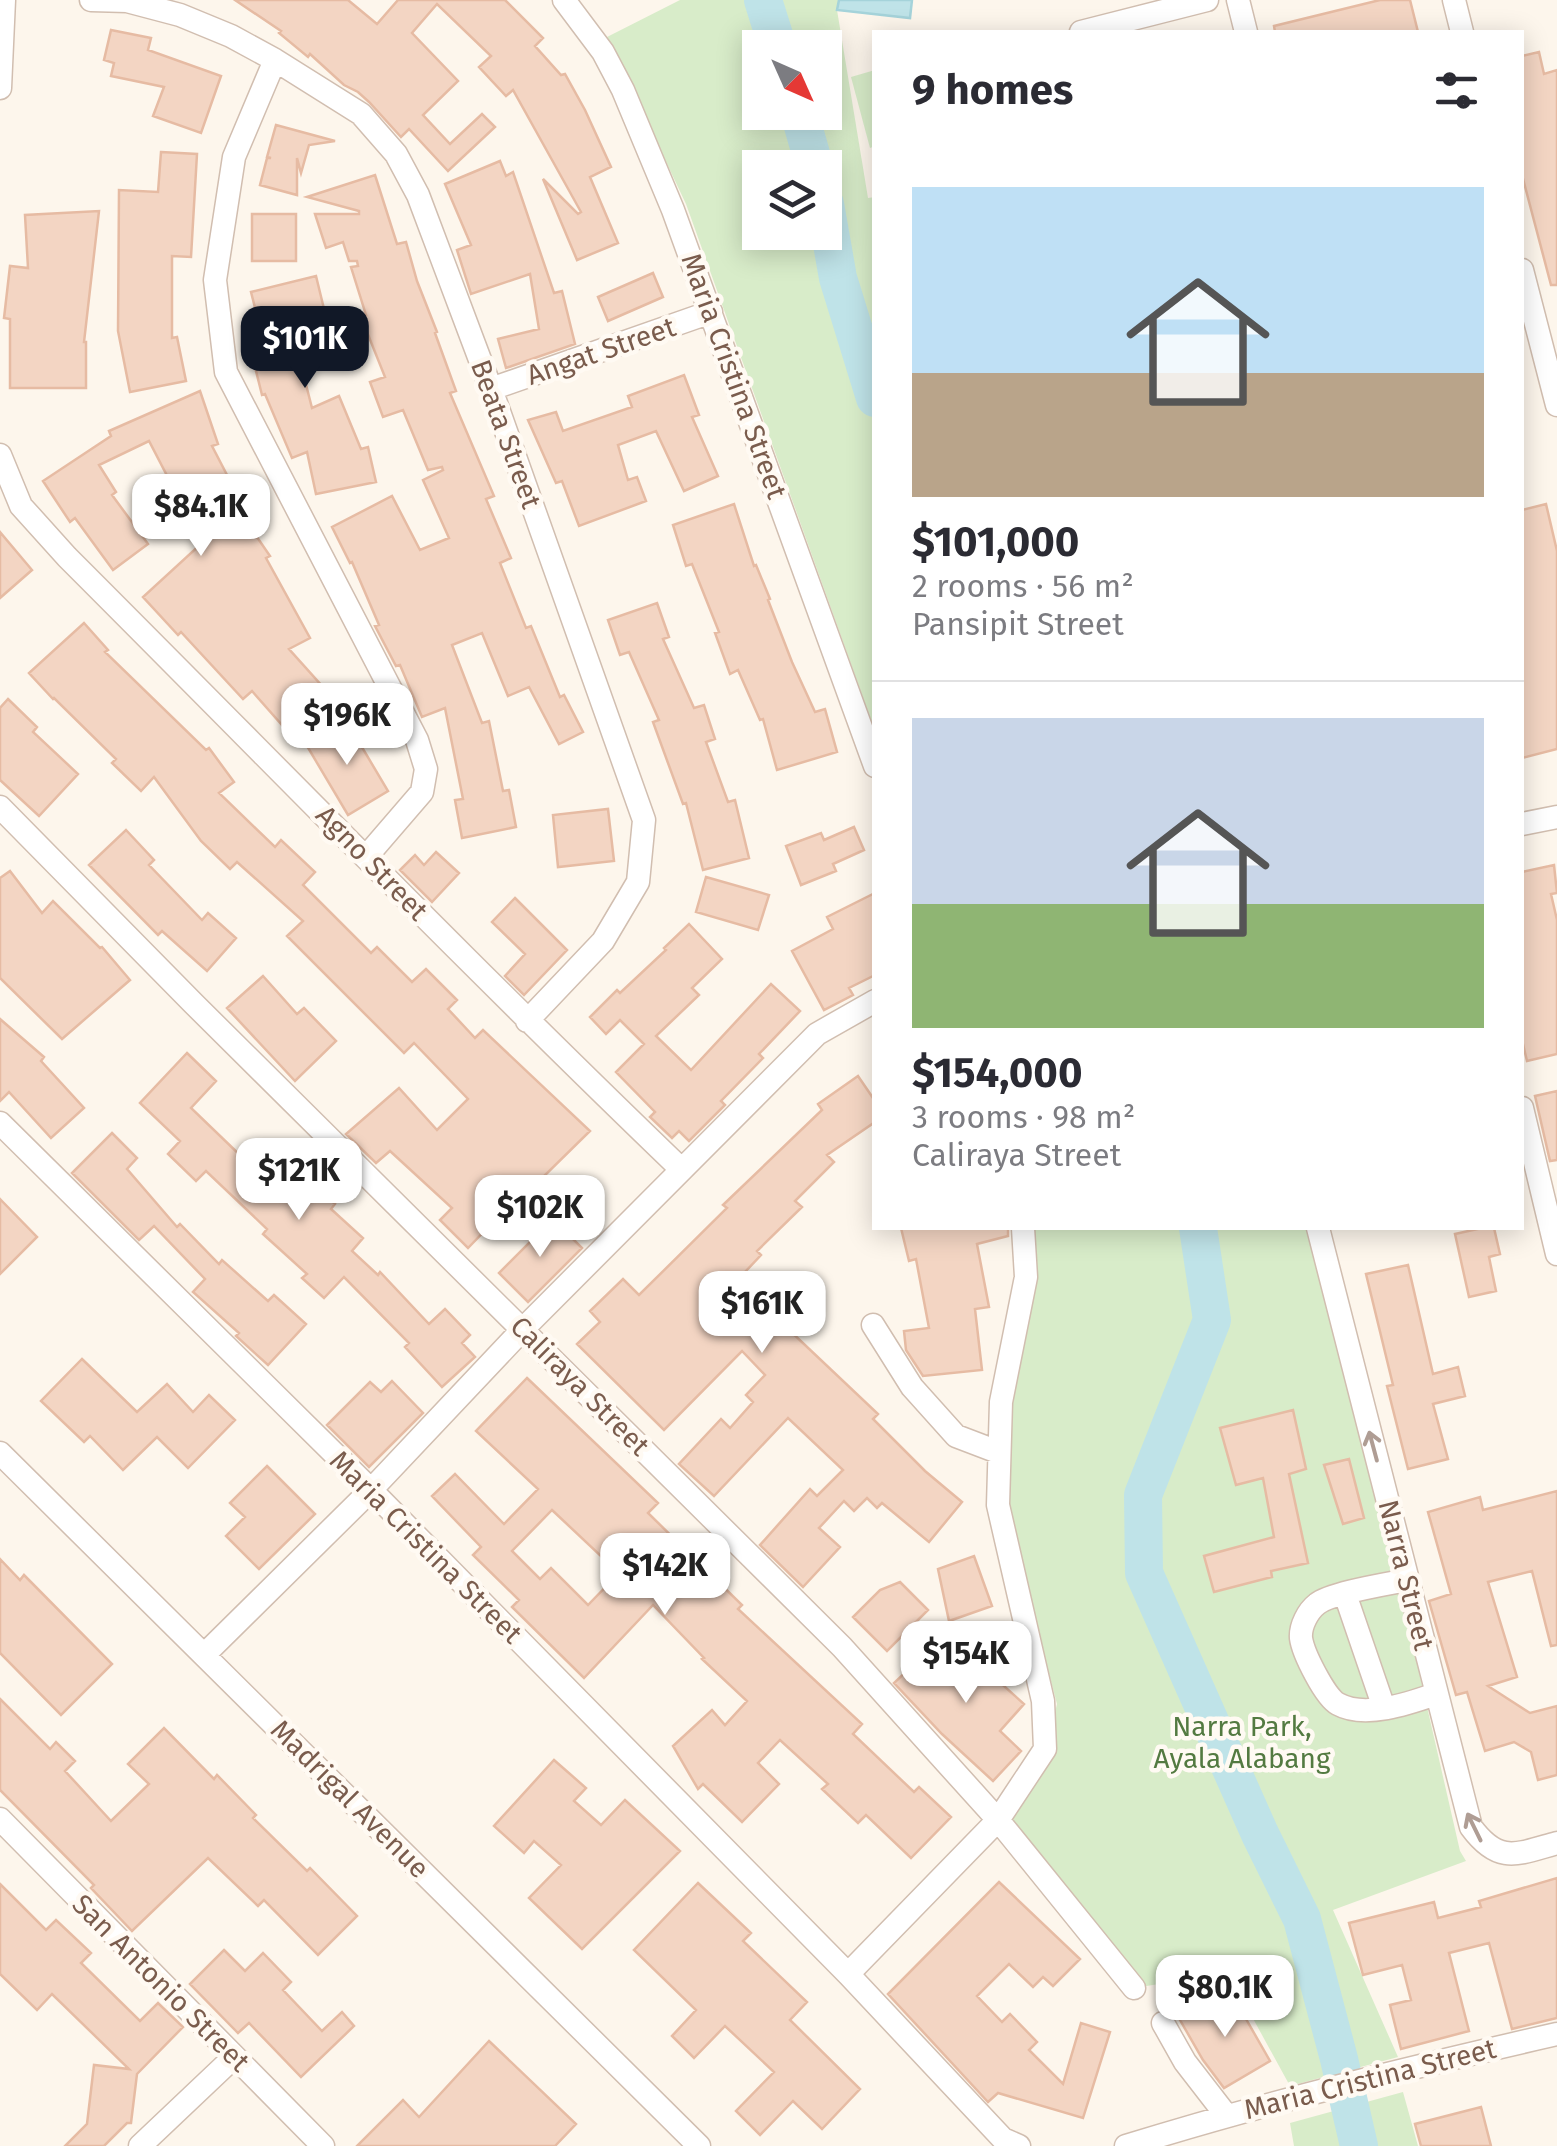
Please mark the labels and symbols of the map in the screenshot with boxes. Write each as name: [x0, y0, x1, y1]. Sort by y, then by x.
north arrow: [742, 30, 842, 130]
street label: Maria Cristina Street: [674, 249, 794, 504]
pin: $101K: [235, 306, 375, 391]
street label: Angat Street: [522, 310, 681, 392]
street label: Beata Street: [464, 355, 548, 514]
pin: $84.1K: [120, 474, 282, 559]
pin: $196K: [277, 683, 417, 768]
street label: Agno Street: [309, 799, 435, 928]
pin: $121K: [229, 1138, 369, 1223]
pin: $102K: [470, 1175, 610, 1260]
pin: $161K: [692, 1271, 832, 1356]
street label: Caliraya Street: [504, 1310, 657, 1463]
one-way arrow: [1363, 1430, 1382, 1462]
street label: Maria Cristina Street: [323, 1444, 530, 1651]
street label: Narra Street: [1371, 1496, 1441, 1654]
pin: $142K: [595, 1533, 735, 1618]
pin: $154K: [896, 1621, 1036, 1706]
park label: Narra Park, Ayala Alabang: [1154, 1710, 1331, 1775]
street label: Madrigal Avenue: [264, 1713, 436, 1885]
one-way arrow: [1464, 1812, 1483, 1842]
street label: San Antonio Street: [66, 1888, 257, 2079]
pin: $80.1K: [1144, 1955, 1306, 2040]
street label: Maria Cristina Street: [1241, 2032, 1500, 2126]

